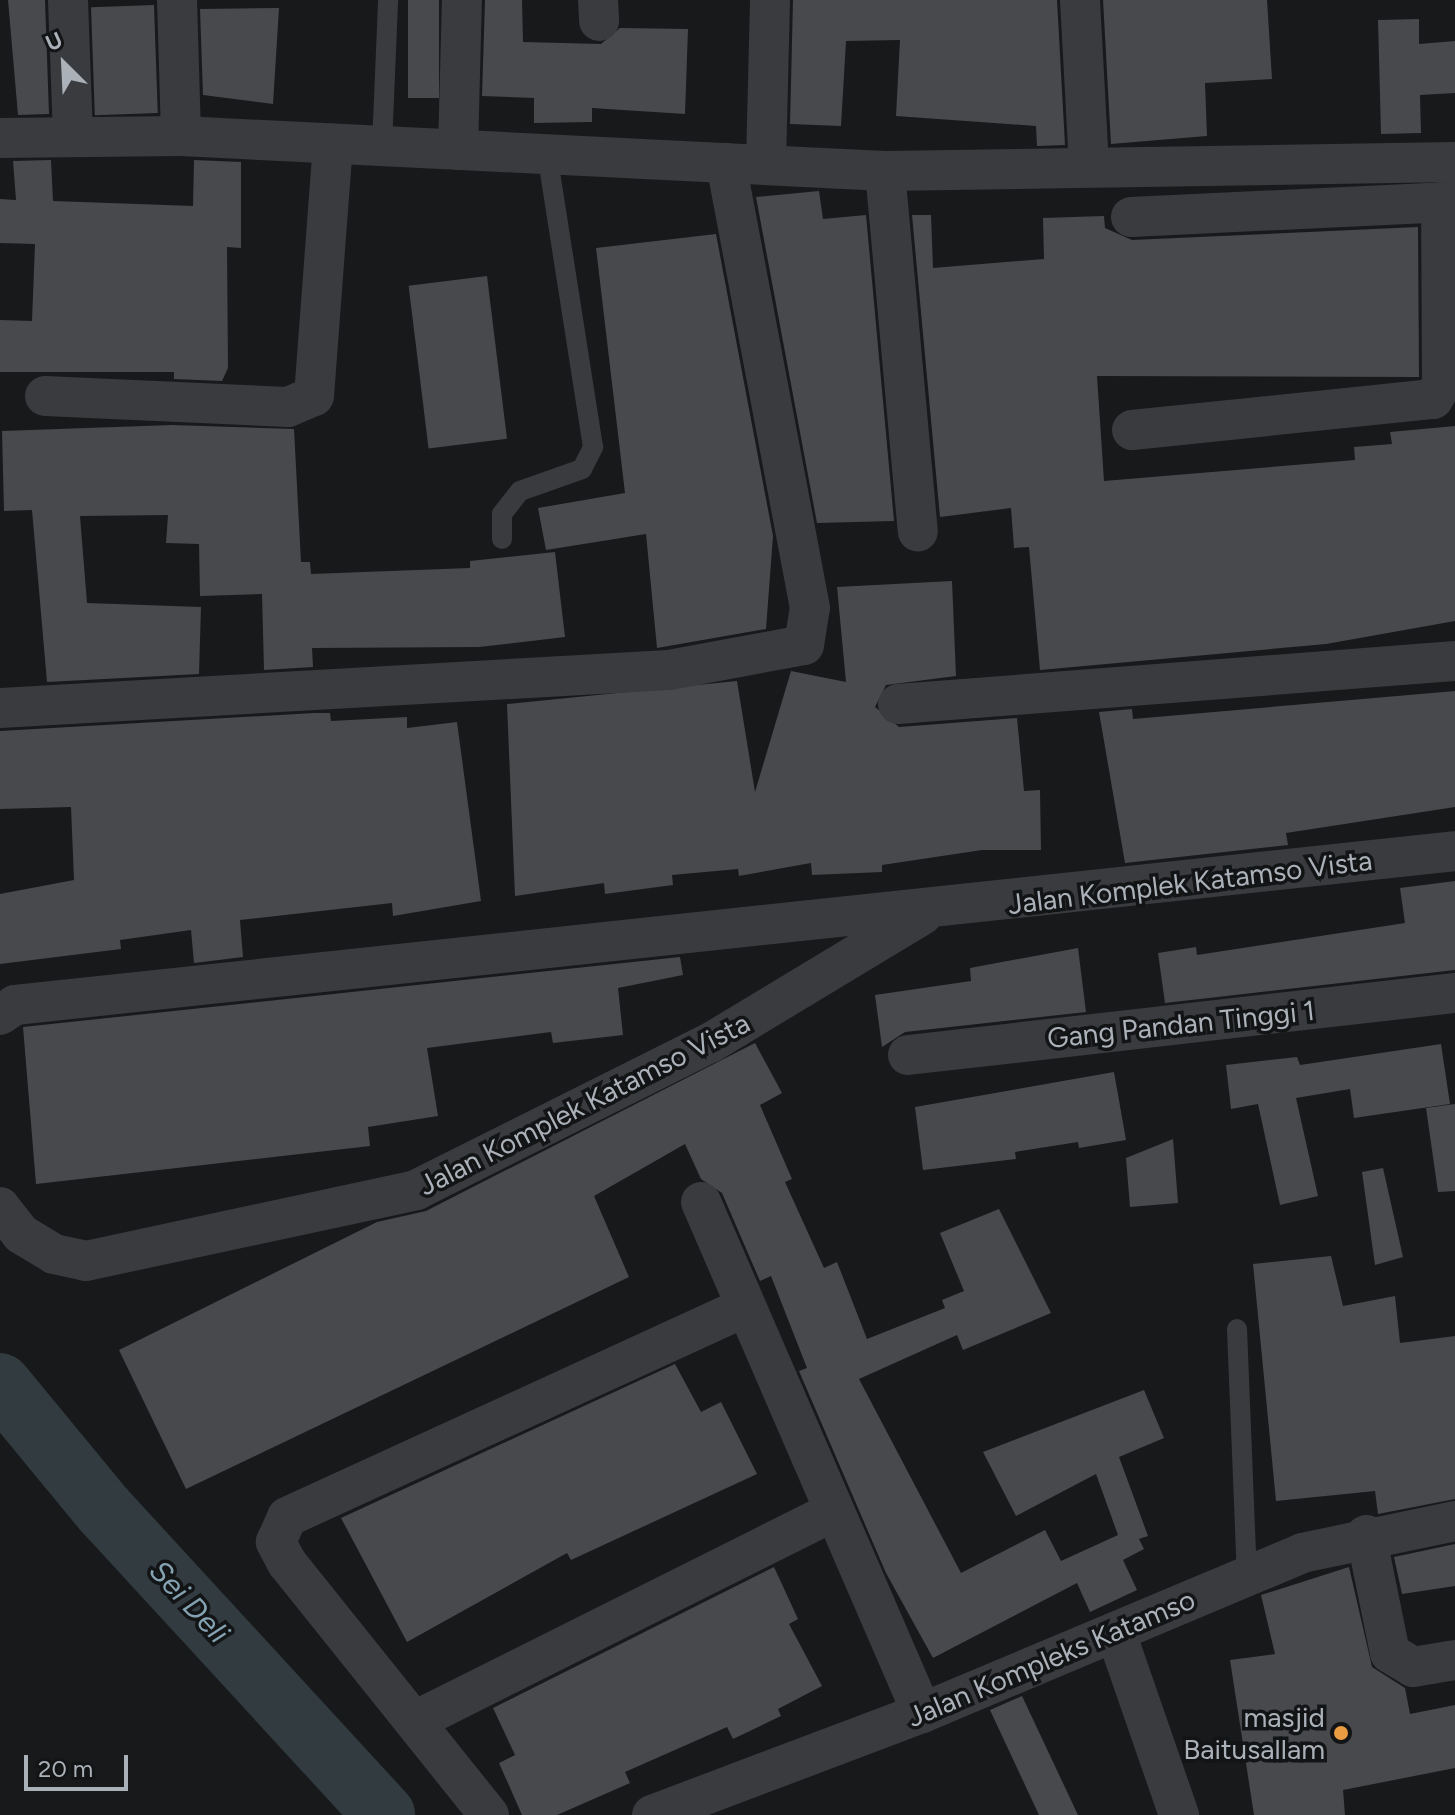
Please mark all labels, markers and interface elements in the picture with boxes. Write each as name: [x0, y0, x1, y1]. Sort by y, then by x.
north arrow: [24, 24, 104, 104]
text: U: [41, 26, 67, 57]
street label: Jalan Komplek Katamso Vista: [1006, 843, 1374, 921]
street label: Gang Pandan Tinggi 1: [1045, 993, 1317, 1055]
street label: Jalan Komplek Katamso Vista: [413, 1006, 755, 1202]
water label: Sei Deli: [142, 1553, 236, 1651]
street label: Jalan Kompleks Katamso: [902, 1582, 1200, 1734]
place label: masjid Baitusallam: [1183, 1700, 1325, 1766]
marker: masjid Baitusallam: [1332, 1724, 1350, 1742]
scale bar: [28, 1739, 132, 1789]
text: 20 m: [38, 1754, 93, 1783]

